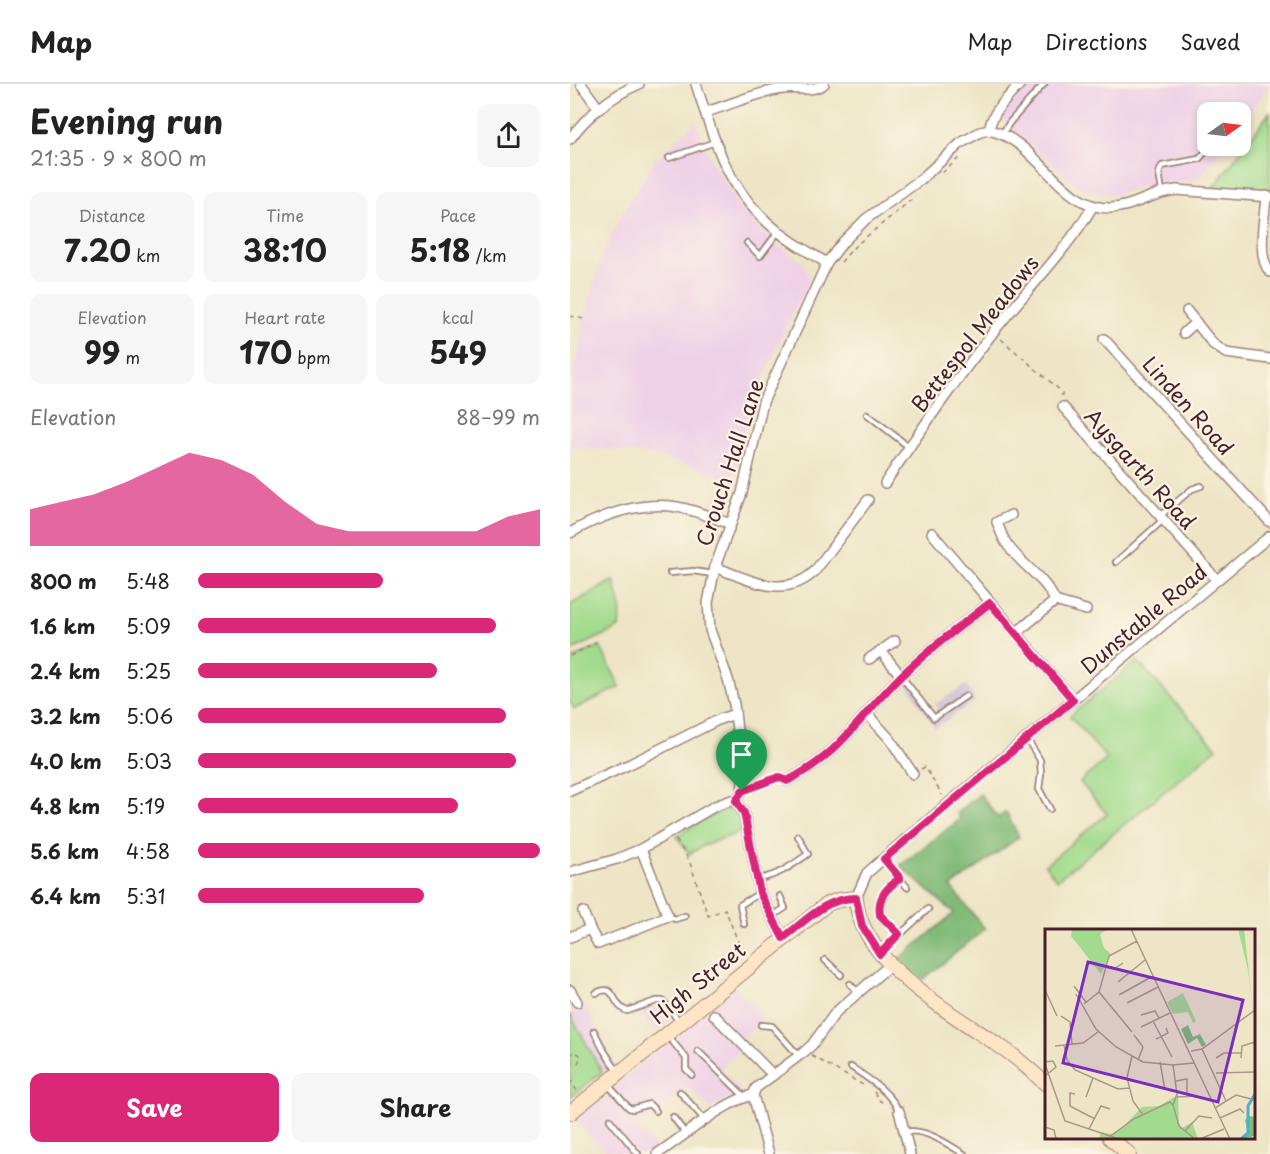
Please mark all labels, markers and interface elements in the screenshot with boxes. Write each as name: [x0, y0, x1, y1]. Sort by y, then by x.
text: Map: [30, 20, 92, 63]
text: Map: [967, 25, 1012, 57]
text: Directions: [1045, 25, 1147, 57]
text: Saved: [1180, 25, 1240, 57]
text: Evening run: [30, 95, 223, 145]
north arrow: [1197, 102, 1251, 156]
map controls: [1197, 102, 1251, 156]
button: share: [477, 104, 540, 167]
text: 21:35 · 9 × 800 m: [30, 143, 207, 173]
text: Distance: [78, 203, 146, 227]
text: Time: [266, 203, 304, 227]
text: Pace: [440, 203, 476, 227]
text: 7.20: [64, 227, 131, 272]
text: 38:10: [243, 227, 327, 272]
text: 5:18: [410, 227, 471, 272]
text: km: [131, 243, 160, 267]
text: /km: [471, 243, 506, 267]
street label: Bettespol Meadows: [902, 248, 1046, 418]
text: Elevation: [77, 305, 147, 329]
text: Heart rate: [245, 305, 325, 329]
text: kcal: [442, 305, 474, 329]
text: 99: [84, 329, 120, 374]
text: 170: [239, 329, 292, 374]
text: 549: [429, 329, 487, 374]
text: m: [120, 345, 140, 369]
text: bpm: [292, 345, 331, 369]
street label: Linden Road: [1136, 348, 1242, 462]
street label: Crouch Hall Lane: [687, 374, 771, 550]
street label: Aysgarth Road: [1078, 400, 1204, 536]
text: Elevation: [30, 402, 116, 432]
text: 88–99 m: [456, 402, 540, 432]
street label: Dunstable Road: [1073, 555, 1213, 681]
text: 800 m: [30, 566, 97, 596]
text: 5:48: [126, 566, 170, 596]
text: 1.6 km: [30, 611, 95, 641]
text: 5:09: [126, 611, 171, 641]
text: 2.4 km: [30, 656, 100, 686]
text: 5:25: [126, 656, 171, 686]
text: 3.2 km: [30, 701, 101, 731]
text: 5:06: [126, 701, 173, 731]
pin: [716, 729, 767, 791]
icon: arrive: [725, 738, 758, 771]
text: 4.0 km: [30, 746, 102, 776]
text: 5:03: [126, 746, 172, 776]
text: 4.8 km: [30, 791, 100, 821]
text: 5:19: [126, 791, 165, 821]
text: 5.6 km: [30, 836, 99, 866]
text: 4:58: [126, 836, 170, 866]
text: 6.4 km: [30, 881, 101, 911]
text: 5:31: [126, 881, 166, 911]
inset map: [1045, 929, 1255, 1139]
street label: High Street: [642, 933, 752, 1031]
button: Save: [30, 1073, 279, 1142]
button: Share: [291, 1073, 540, 1142]

